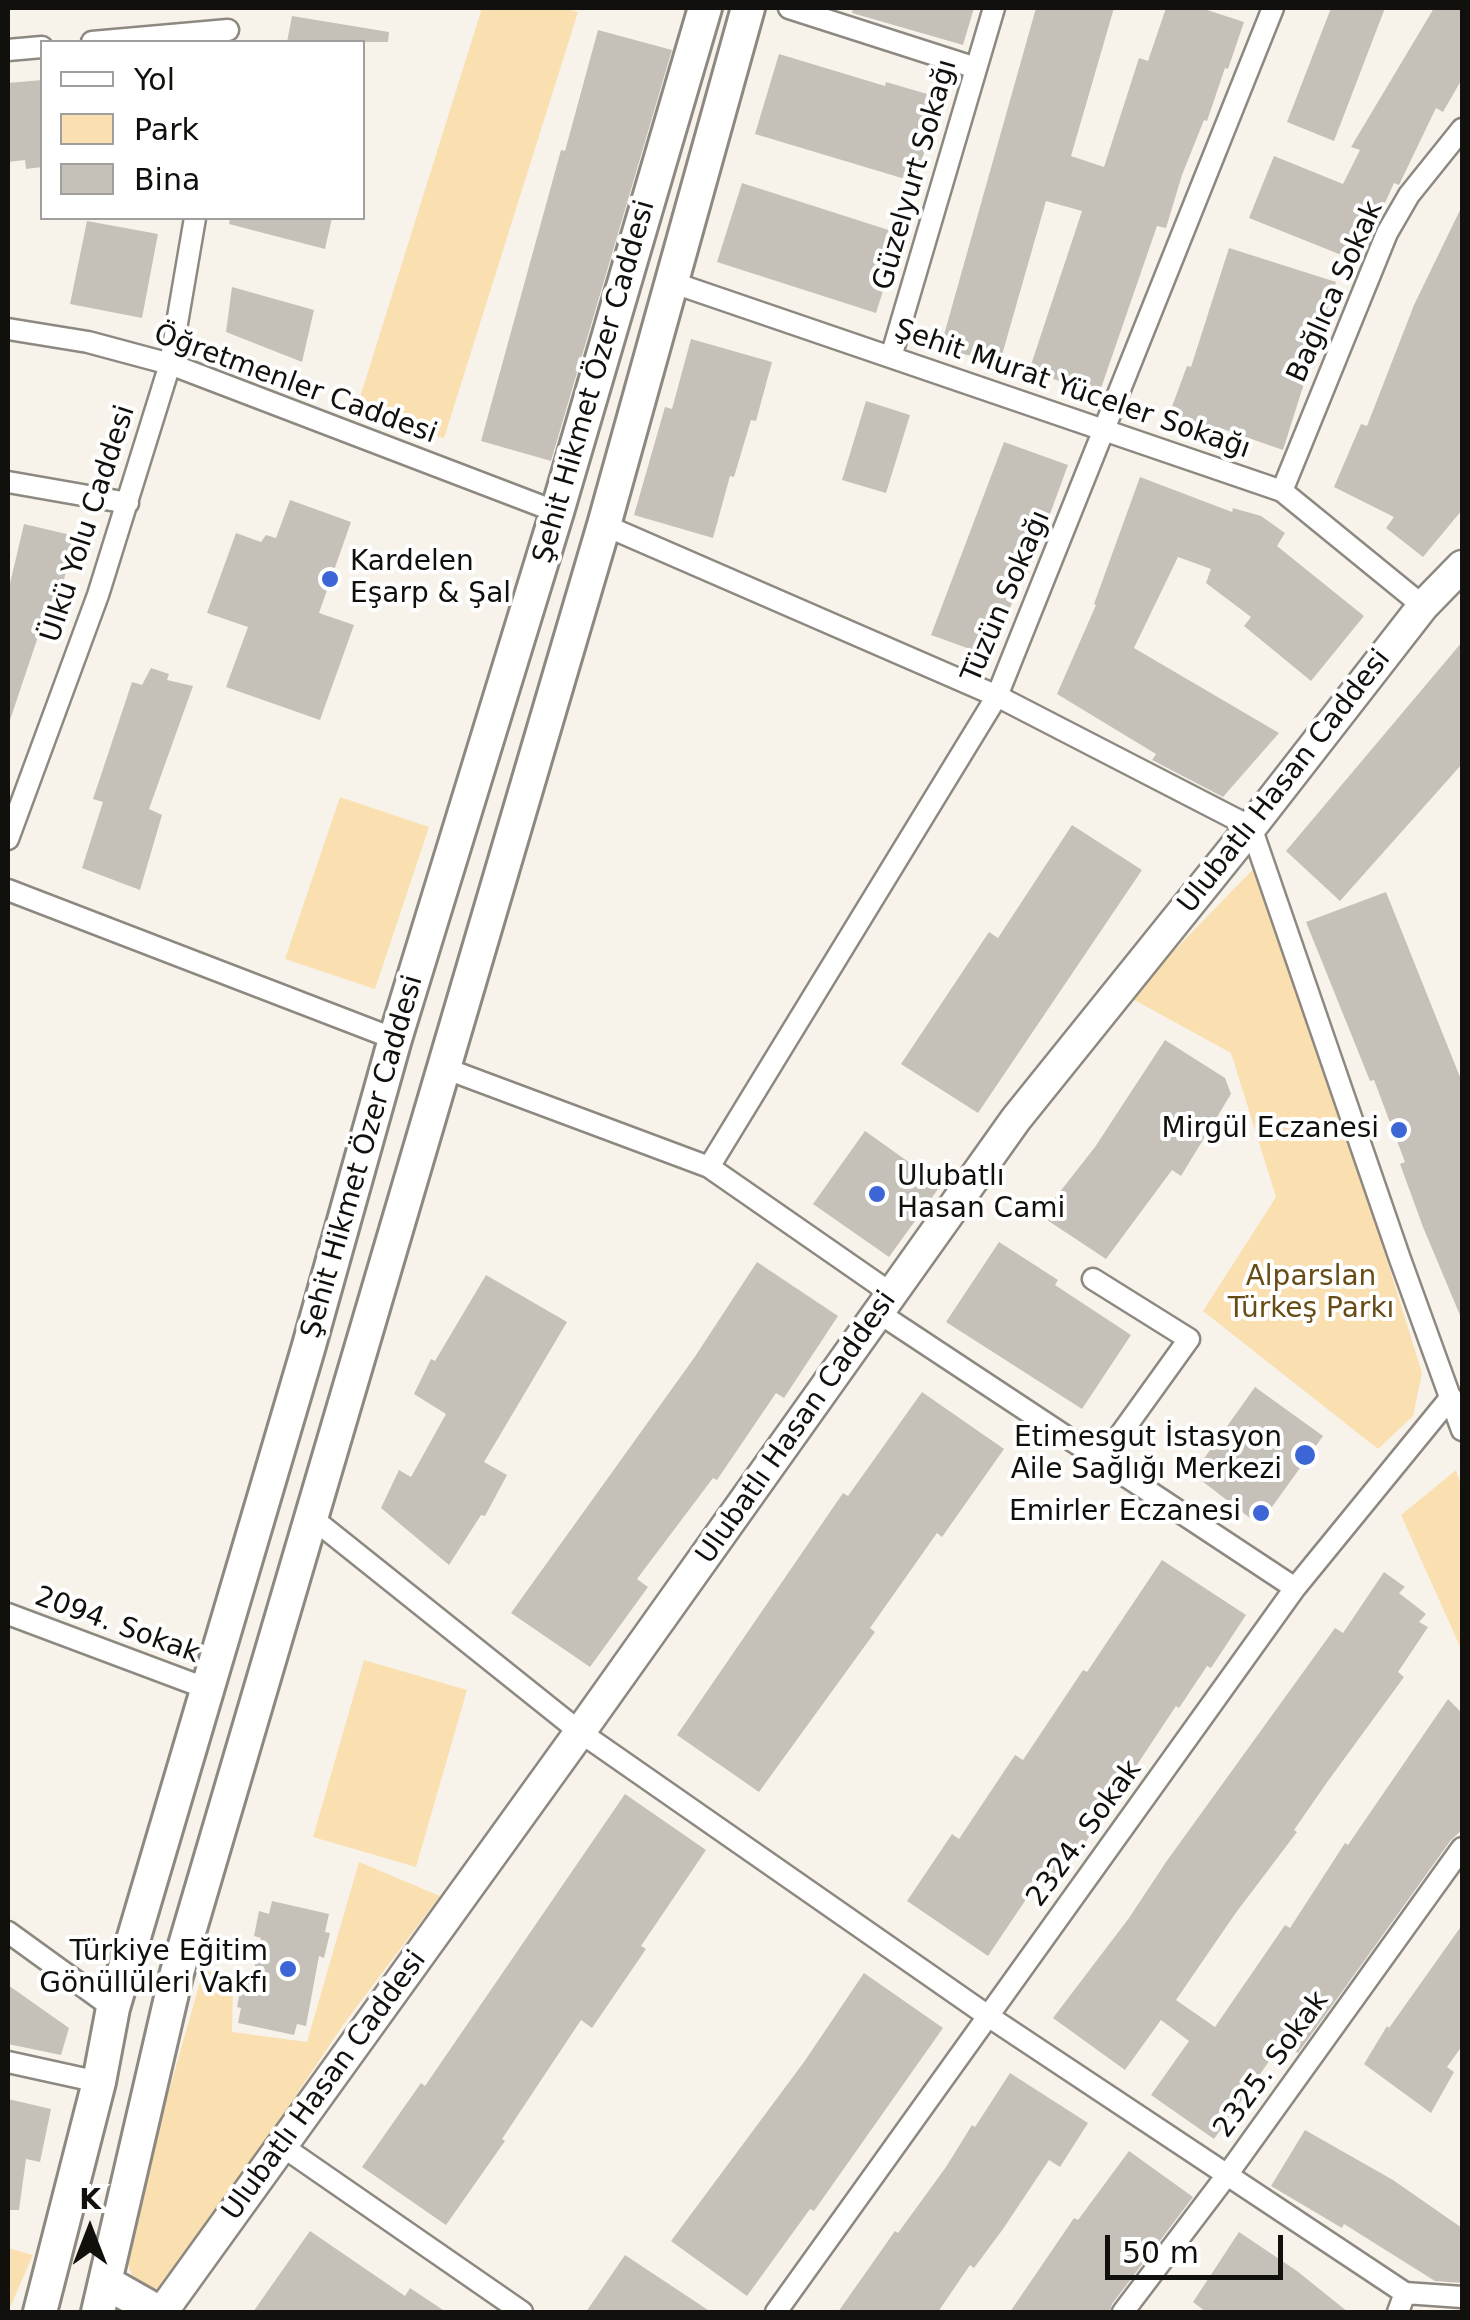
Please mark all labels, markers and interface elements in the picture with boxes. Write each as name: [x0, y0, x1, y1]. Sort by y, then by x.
legend: [40, 40, 365, 220]
street label: Güzelyurt Sokağı: [867, 56, 965, 294]
text: Yol: [134, 62, 175, 97]
text: Park: [134, 112, 199, 147]
text: Bina: [134, 162, 200, 197]
street label: Bağlıca Sokak: [1281, 196, 1391, 388]
street label: Şehit Hikmet Özer Caddesi: [527, 197, 663, 567]
street label: Şehit Murat Yüceler Sokağı: [890, 313, 1254, 467]
street label: Öğretmenler Caddesi: [149, 318, 441, 452]
street label: Ülkü Yolu Caddesi: [35, 401, 143, 647]
street label: Tüzün Sokağı: [956, 506, 1058, 688]
place label: Kardelen Eşarp & Şal: [350, 546, 511, 612]
marker: Kardelen Eşarp & Şal: [319, 568, 341, 590]
street label: Ulubatlı Hasan Caddesi: [1172, 644, 1398, 920]
street label: Şehit Hikmet Özer Caddesi: [295, 972, 431, 1342]
place label: Mirgül Eczanesi: [1162, 1113, 1379, 1147]
marker: Mirgül Eczanesi: [1388, 1119, 1410, 1141]
place label: Ulubatlı Hasan Cami: [897, 1161, 1065, 1227]
marker: Ulubatlı Hasan Cami: [866, 1183, 888, 1205]
park label: Alparslan Türkeş Parkı: [1228, 1261, 1394, 1327]
street label: Ulubatlı Hasan Caddesi: [690, 1285, 904, 1571]
place label: Etimesgut İstasyon Aile Sağlığı Merkezi: [1011, 1422, 1282, 1488]
marker: Etimesgut İstasyon Aile Sağlığı Merkezi: [1292, 1442, 1318, 1468]
place label: Emirler Eczanesi: [1009, 1496, 1241, 1530]
marker: Emirler Eczanesi: [1250, 1502, 1272, 1524]
street label: 2094. Sokak: [30, 1581, 204, 1671]
street label: 2324. Sokak: [1021, 1754, 1149, 1914]
place label: Türkiye Eğitim Gönüllüleri Vakfı: [39, 1936, 268, 2002]
street label: Ulubatlı Hasan Caddesi: [216, 1945, 434, 2227]
marker: Türkiye Eğitim Gönüllüleri Vakfı: [277, 1958, 299, 1980]
street label: 2325. Sokak: [1208, 1985, 1336, 2145]
north arrow: [40, 2180, 140, 2280]
text: K: [79, 2183, 101, 2216]
scale bar: [1110, 2215, 1288, 2277]
text: 50 m: [1122, 2235, 1199, 2270]

